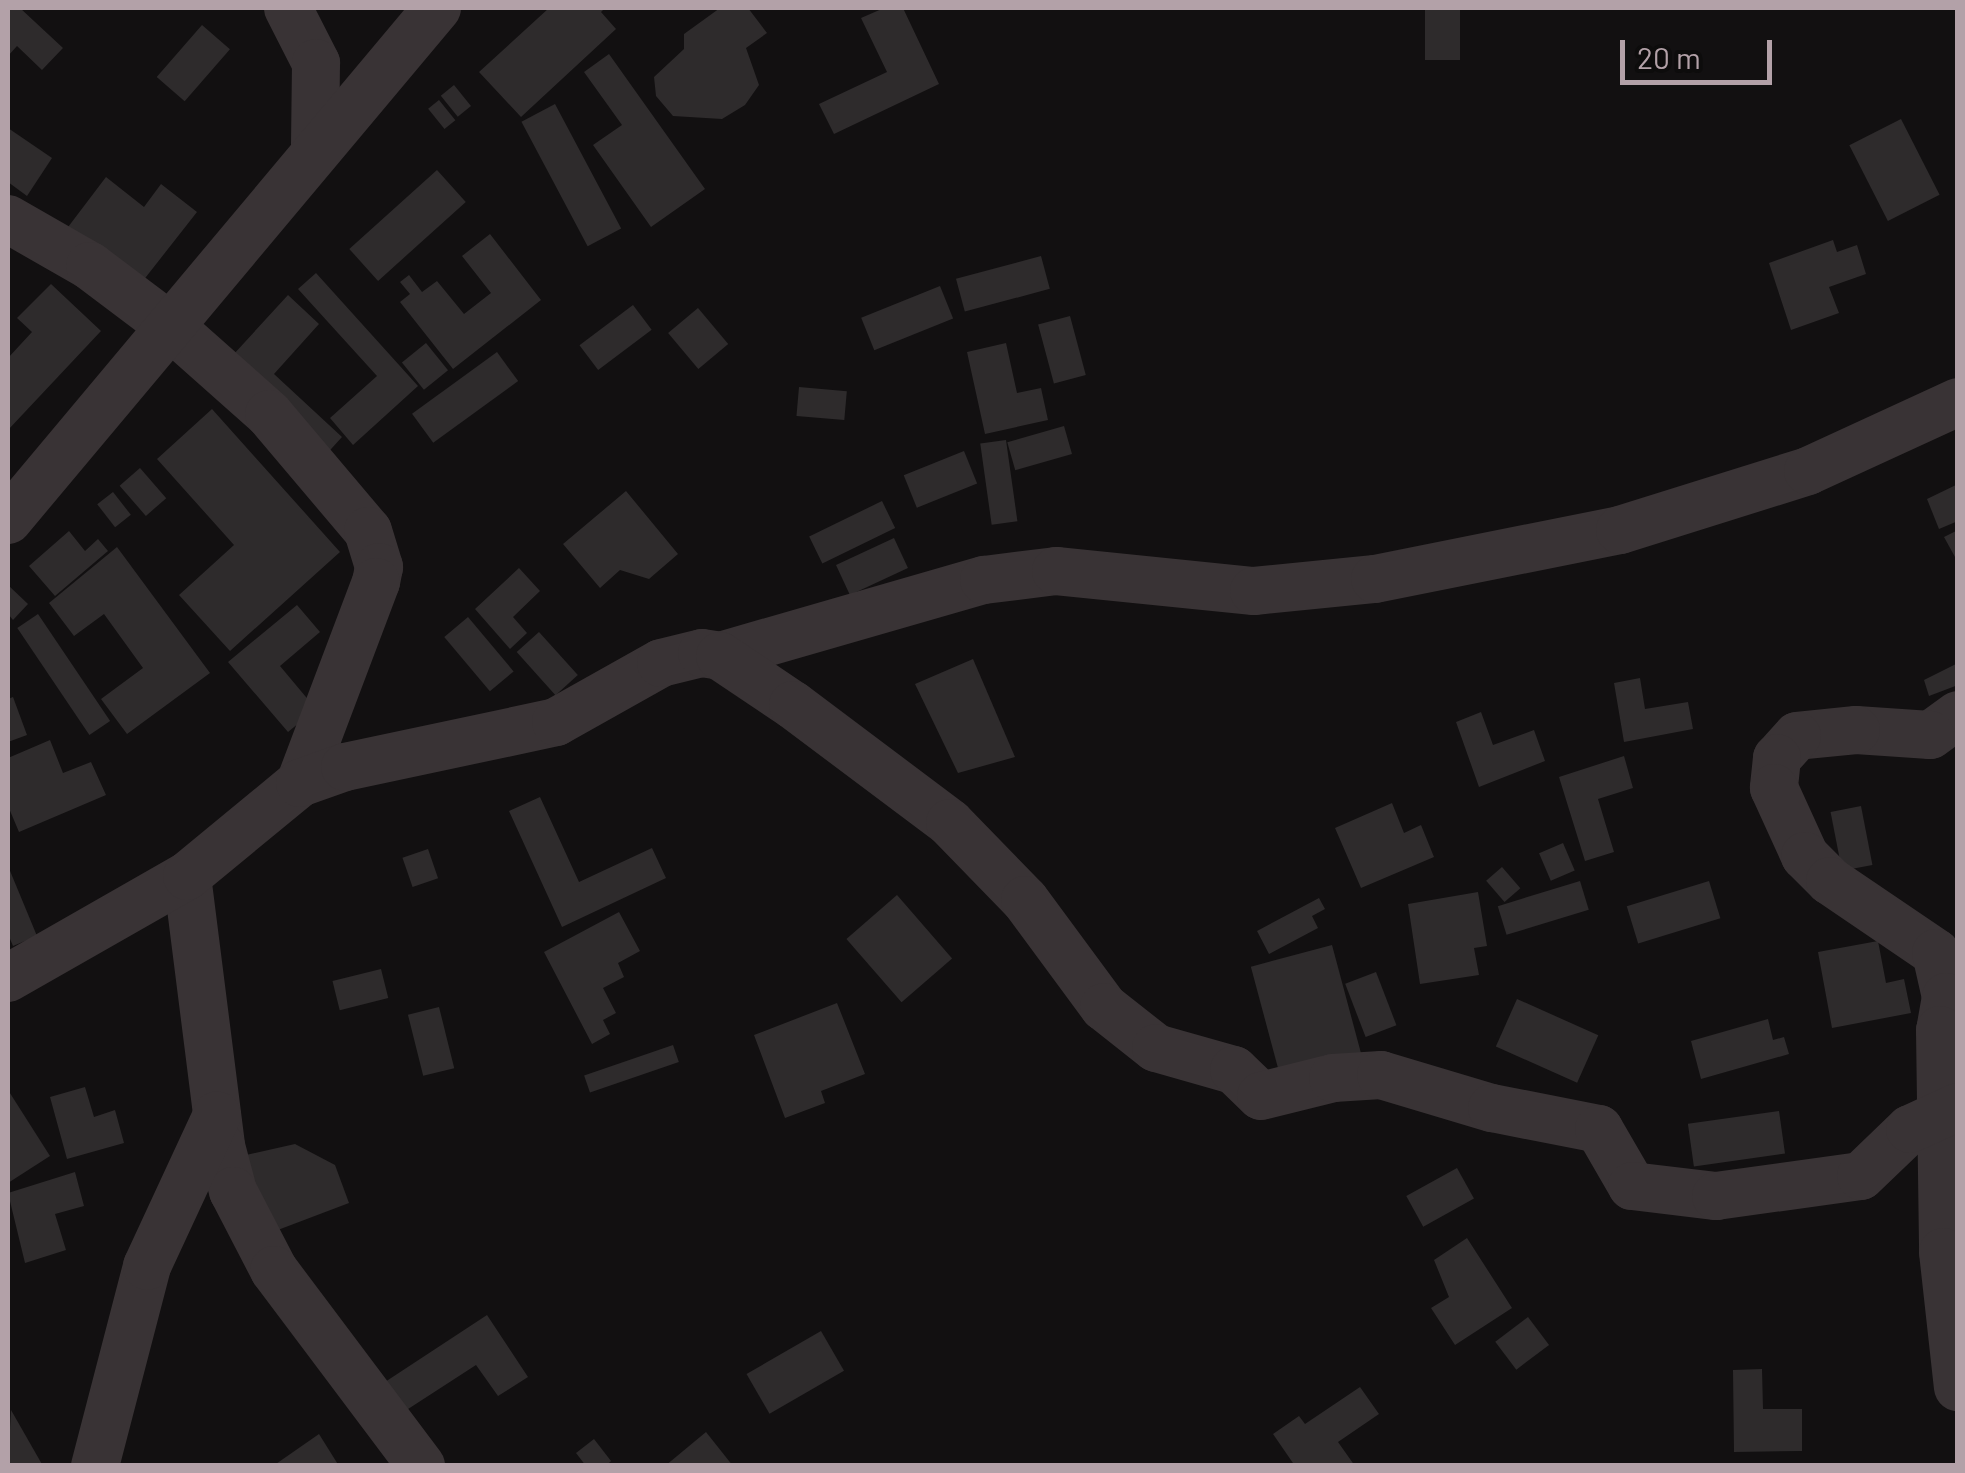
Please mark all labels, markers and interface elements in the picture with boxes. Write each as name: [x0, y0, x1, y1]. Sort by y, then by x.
scale bar: [1625, 20, 1778, 82]
text: 20 m: [1637, 39, 1701, 75]

